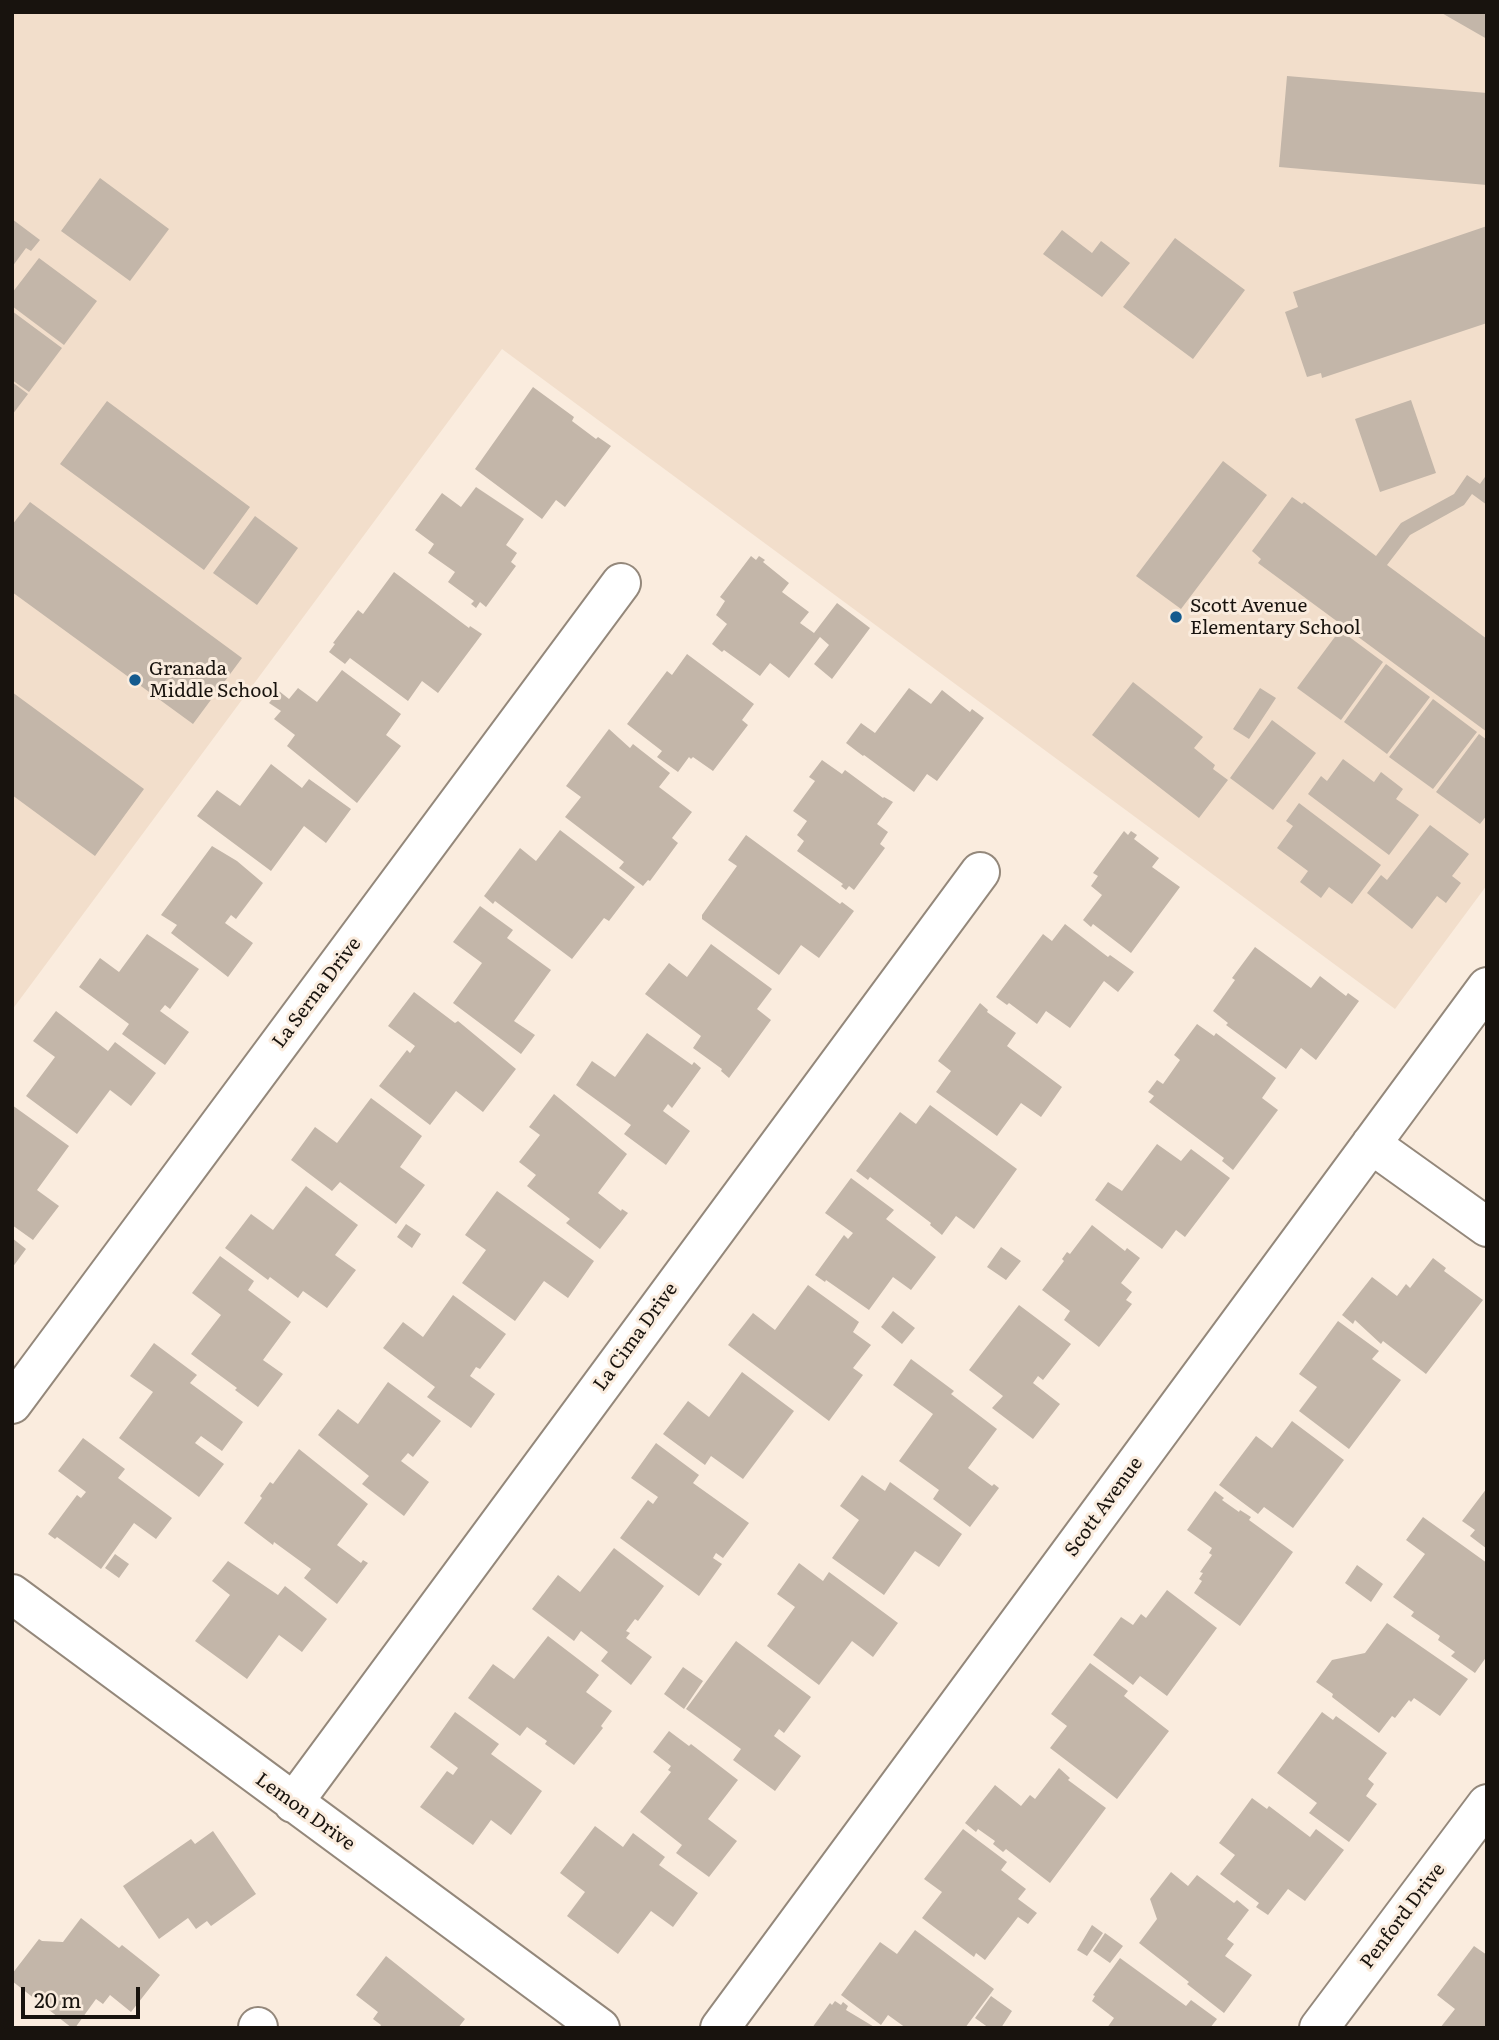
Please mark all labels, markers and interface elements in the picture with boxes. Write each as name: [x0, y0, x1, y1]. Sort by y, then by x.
place label: Scott Avenue Elementary School: [1190, 595, 1361, 639]
marker: Scott Avenue Elementary School: [1168, 609, 1184, 625]
place label: Granada Middle School: [149, 658, 279, 702]
marker: Granada Middle School: [127, 672, 143, 688]
street label: La Serna Drive: [268, 933, 366, 1053]
street label: La Cima Drive: [589, 1278, 683, 1396]
street label: Scott Avenue: [1060, 1453, 1148, 1561]
street label: Lemon Drive: [251, 1768, 359, 1856]
street label: Penford Drive: [1356, 1859, 1450, 1973]
scale bar: [24, 1974, 144, 2018]
text: 20 m: [34, 1983, 81, 2014]

